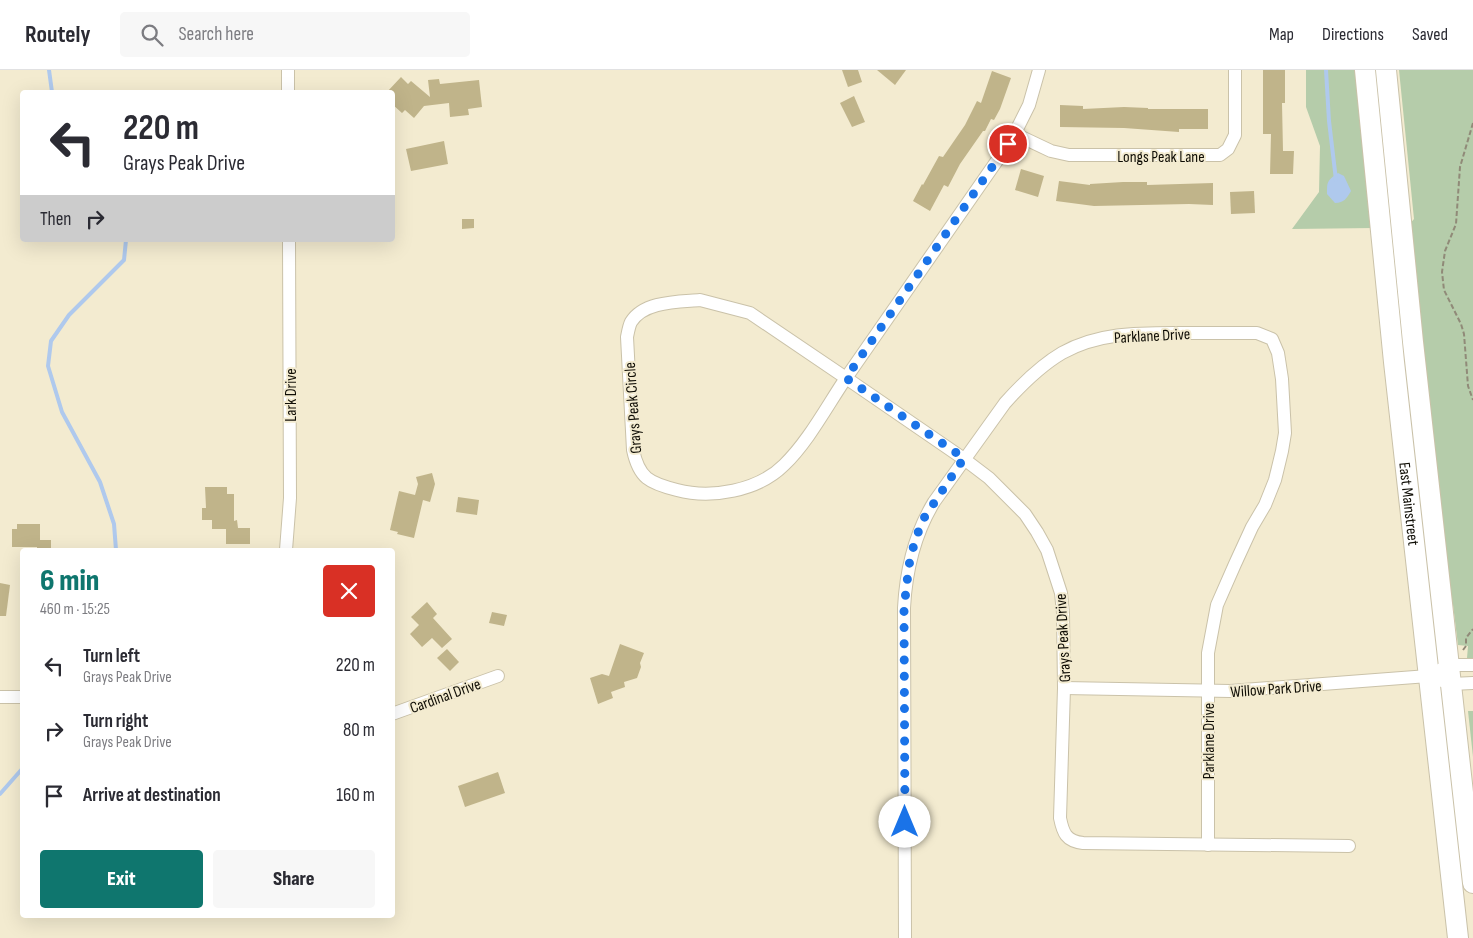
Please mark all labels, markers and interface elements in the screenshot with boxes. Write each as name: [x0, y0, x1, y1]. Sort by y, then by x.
search box: [120, 12, 470, 57]
text: Routely: [25, 20, 90, 49]
icon: search: [138, 21, 166, 49]
text: Search here: [178, 23, 254, 46]
text: Map: [1269, 24, 1294, 45]
text: Directions: [1322, 24, 1384, 45]
text: Saved: [1412, 24, 1448, 45]
text: 220 m: [123, 107, 199, 150]
icon: left: [40, 110, 105, 175]
pin: [987, 123, 1029, 165]
icon: arrive: [994, 130, 1022, 158]
street label: Longs Peak Lane: [1117, 148, 1205, 167]
text: Grays Peak Drive: [123, 150, 245, 177]
icon: right: [81, 205, 109, 233]
text: Then: [40, 208, 71, 231]
street label: Parklane Drive: [1113, 325, 1191, 348]
street label: Grays Peak Circle: [621, 361, 646, 454]
street label: Lark Drive: [282, 368, 301, 422]
street label: East Mainstreet: [1394, 461, 1422, 547]
text: 6 min: [40, 563, 99, 599]
button: close: [323, 565, 375, 617]
street label: Grays Peak Drive: [1052, 593, 1075, 683]
text: 460 m · 15:25: [40, 600, 110, 619]
text: Turn left: [83, 645, 140, 668]
icon: left: [40, 652, 68, 680]
text: 220 m: [336, 654, 375, 677]
text: Grays Peak Drive: [83, 668, 172, 687]
street label: Cardinal Drive: [407, 675, 484, 718]
street label: Willow Park Drive: [1230, 677, 1322, 702]
street label: Parklane Drive: [1200, 703, 1219, 779]
text: Turn right: [83, 710, 148, 733]
icon: right: [40, 717, 68, 745]
text: 80 m: [343, 719, 375, 742]
text: Grays Peak Drive: [83, 733, 172, 752]
icon: arrive: [40, 782, 68, 810]
text: Arrive at destination: [83, 784, 221, 807]
text: 160 m: [336, 784, 375, 807]
position arrow: [878, 795, 930, 847]
button: Exit: [40, 850, 203, 908]
button: Share: [213, 850, 375, 908]

